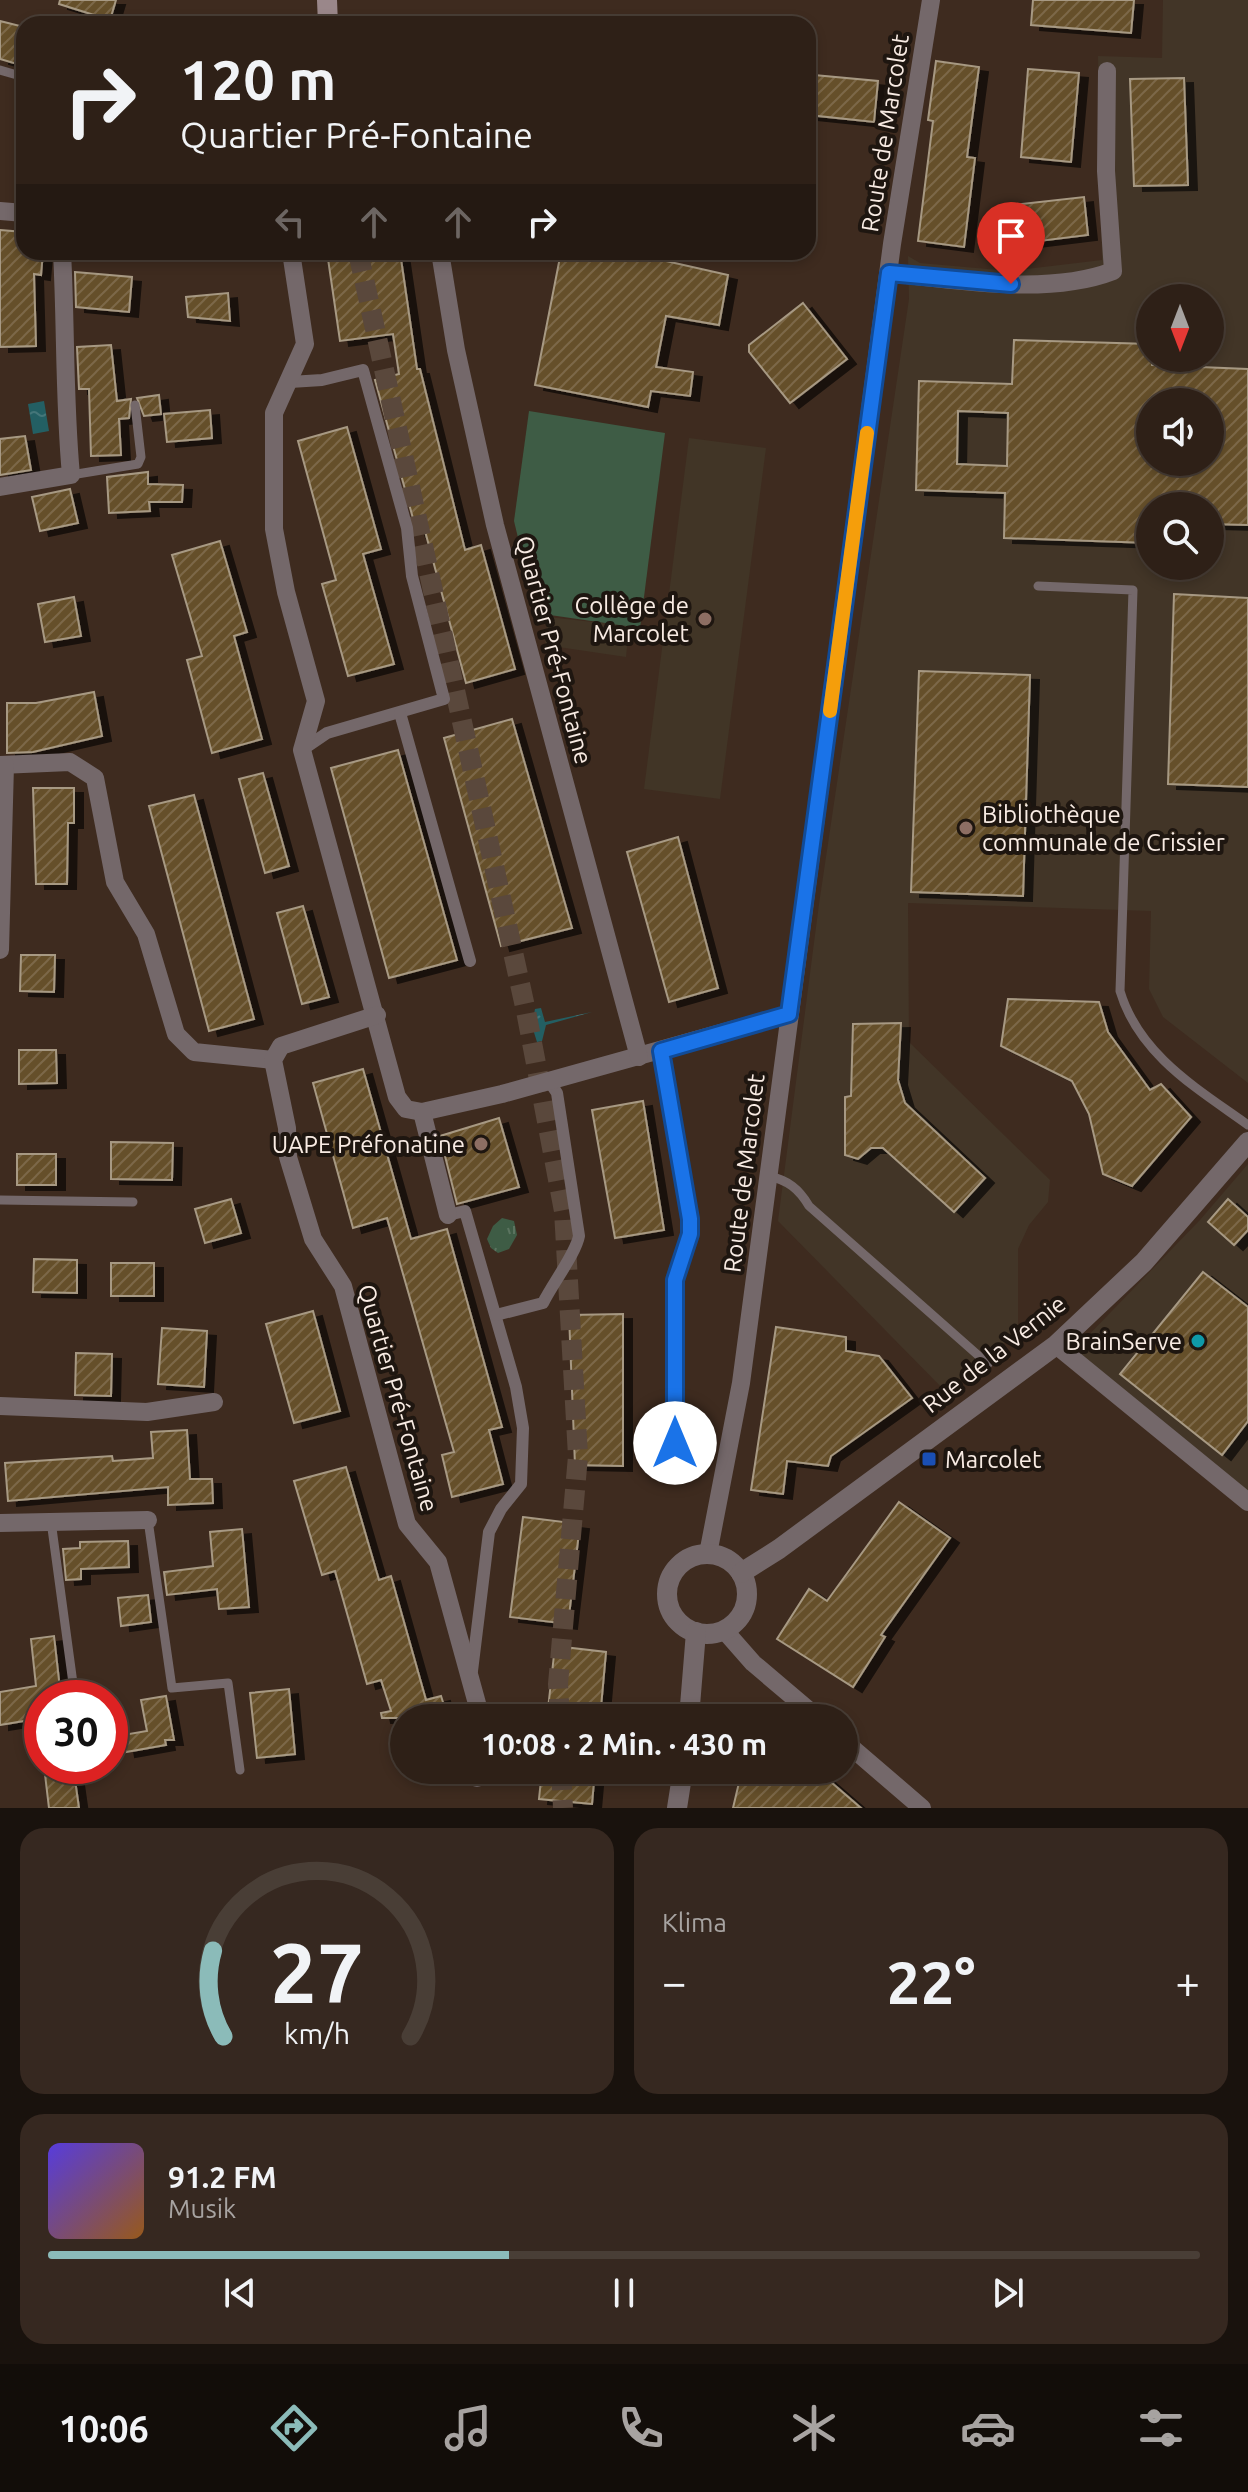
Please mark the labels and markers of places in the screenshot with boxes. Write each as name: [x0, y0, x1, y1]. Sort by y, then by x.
pin: [977, 202, 1045, 284]
place label: Collège de Marcolet: [575, 592, 690, 647]
marker: Collège de Marcolet: [696, 610, 714, 628]
place label: Bibliothèque communale de Crissier: [982, 801, 1225, 856]
marker: Bibliothèque communale de Crissier: [957, 819, 975, 837]
place label: UAPE Préfonatine: [272, 1131, 465, 1158]
marker: UAPE Préfonatine: [472, 1135, 490, 1153]
place label: BrainServe: [1065, 1328, 1182, 1355]
marker: BrainServe: [1189, 1332, 1207, 1350]
place label: Marcolet: [945, 1446, 1042, 1473]
marker: Marcolet: [920, 1450, 938, 1468]

